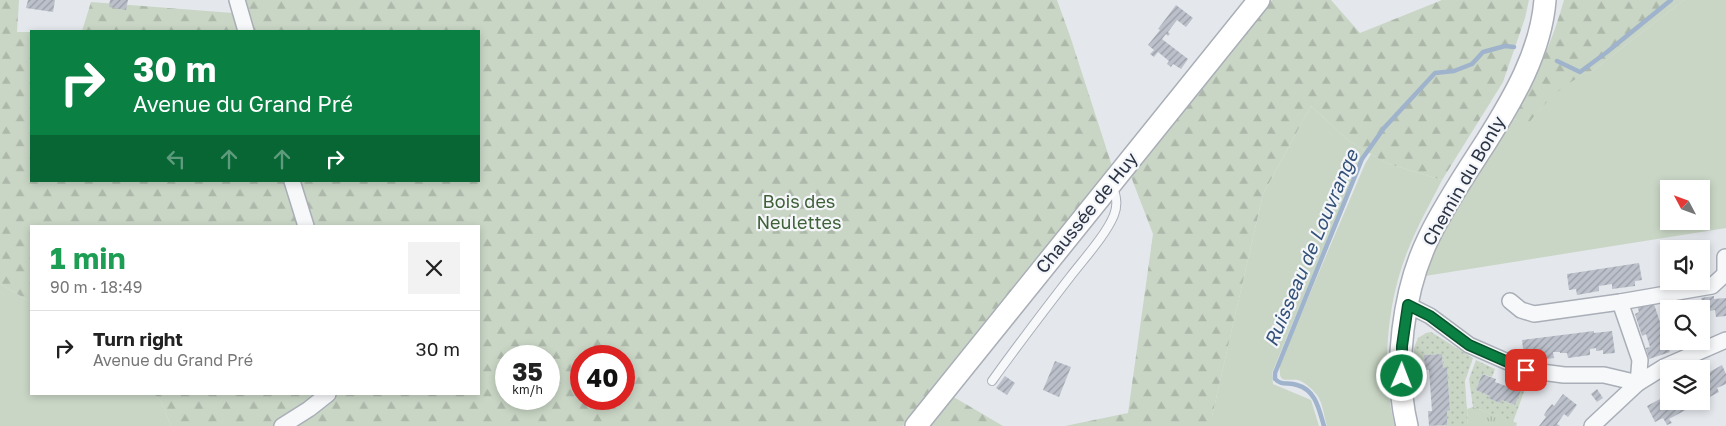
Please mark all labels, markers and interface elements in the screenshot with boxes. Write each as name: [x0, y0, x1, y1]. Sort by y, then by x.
text: 30 m: [133, 48, 216, 90]
icon: right: [50, 50, 115, 115]
text: Avenue du Grand Pré: [133, 90, 353, 117]
street label: Chemin du Bonly: [1417, 112, 1509, 249]
water label: Ruisseau de Louvrange: [1259, 144, 1363, 350]
icon: left: [162, 145, 190, 173]
icon: ahead: [215, 145, 243, 173]
icon: ahead: [268, 145, 296, 173]
icon: right: [321, 145, 349, 173]
street label: Chaussée de Huy: [1031, 147, 1142, 277]
north arrow: [1660, 180, 1710, 230]
map controls: [1660, 180, 1710, 410]
park label: Bois des Neulettes: [756, 190, 842, 233]
text: 1 min: [50, 240, 126, 276]
button: sound: [1660, 240, 1710, 290]
button: close: [408, 242, 460, 294]
text: 90 m · 18:49: [50, 277, 142, 297]
button: search: [1660, 300, 1710, 350]
text: Turn right: [93, 327, 183, 350]
icon: right: [50, 334, 78, 362]
text: 30 m: [416, 337, 460, 360]
speed limit sign: 40: [570, 345, 635, 410]
position arrow: [1375, 349, 1427, 401]
pin: [1505, 349, 1547, 391]
text: Avenue du Grand Pré: [93, 350, 253, 370]
text: 35: [512, 356, 543, 387]
icon: arrive: [1512, 356, 1540, 384]
button: layers: [1660, 360, 1710, 410]
text: km/h: [512, 382, 543, 397]

